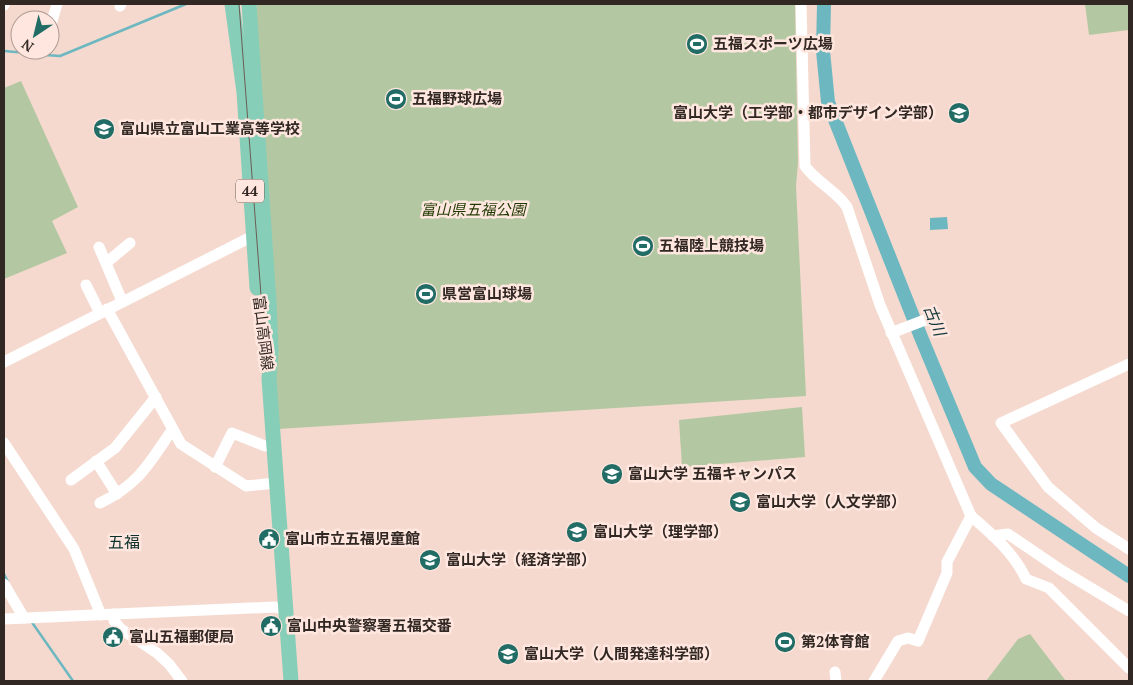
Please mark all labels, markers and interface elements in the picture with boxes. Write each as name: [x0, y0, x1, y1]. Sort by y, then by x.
north arrow: [10, 10, 60, 60]
sports icon: 五福スポーツ広場: [685, 32, 709, 56]
place label: 五福スポーツ広場: [713, 33, 833, 53]
text: N: [17, 35, 37, 57]
sports icon: 五福野球広場: [384, 87, 408, 111]
place label: 五福野球広場: [412, 88, 502, 108]
school or university icon: 富山大学（工学部・都市デザイン学部）: [947, 101, 971, 125]
place label: 富山大学（工学部・都市デザイン学部）: [673, 102, 943, 122]
school or university icon: 富山県立富山工業高等学校: [92, 117, 116, 141]
place label: 富山県立富山工業高等学校: [120, 118, 300, 138]
road number: 44: [236, 180, 264, 202]
park label: 富山県五福公園: [420, 199, 527, 219]
sports icon: 五福陸上競技場: [631, 234, 655, 258]
place label: 五福陸上競技場: [659, 235, 764, 255]
sports icon: 県営富山球場: [414, 282, 438, 306]
place label: 県営富山球場: [442, 283, 532, 303]
street label: 富山高岡線: [249, 294, 278, 371]
water label: 古川: [919, 301, 952, 341]
school or university icon: 富山大学 五福キャンパス: [600, 462, 624, 486]
place label: 富山大学 五福キャンパス: [628, 463, 797, 483]
school or university icon: 富山大学（人文学部）: [728, 490, 752, 514]
place label: 富山大学（人文学部）: [756, 491, 906, 511]
school or university icon: 富山大学（理学部）: [565, 520, 589, 544]
place label: 富山大学（理学部）: [593, 521, 728, 541]
public building icon: 富山市立五福児童館: [257, 527, 281, 551]
place label: 富山市立五福児童館: [285, 528, 420, 548]
district label: 五福: [108, 531, 140, 553]
school or university icon: 富山大学（経済学部）: [418, 548, 442, 572]
place label: 富山大学（経済学部）: [446, 549, 596, 569]
public building icon: 富山中央警察署五福交番: [259, 614, 283, 638]
place label: 富山中央警察署五福交番: [287, 615, 452, 635]
public building icon: 富山五福郵便局: [101, 625, 125, 649]
place label: 富山五福郵便局: [129, 626, 234, 646]
sports icon: 第2体育館: [773, 630, 797, 654]
place label: 第2体育館: [801, 631, 869, 651]
school or university icon: 富山大学（人間発達科学部）: [496, 642, 520, 666]
place label: 富山大学（人間発達科学部）: [524, 643, 719, 663]

